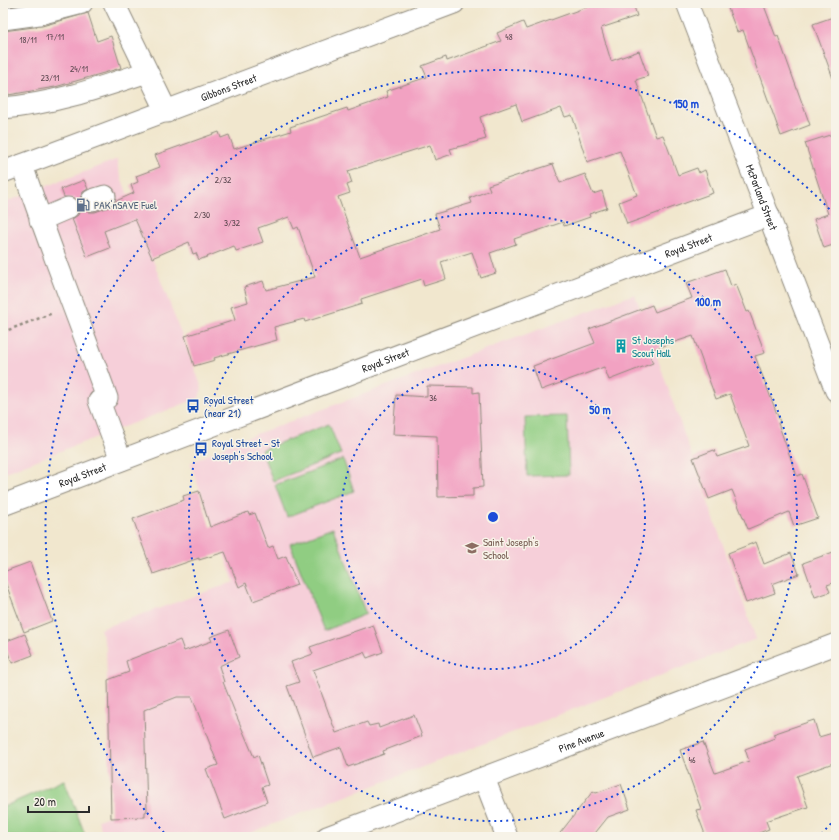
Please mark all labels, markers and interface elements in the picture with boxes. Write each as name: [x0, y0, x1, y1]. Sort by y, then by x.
house number: 17/11: [46, 31, 64, 43]
house number: 48: [505, 31, 513, 43]
house number: 18/11: [19, 34, 37, 46]
house number: 24/11: [70, 63, 88, 75]
street label: Gibbons Street: [199, 71, 259, 104]
house number: 23/11: [41, 72, 59, 84]
text: 150 m: [673, 95, 699, 112]
street label: McParland Street: [743, 162, 781, 232]
house number: 2/32: [215, 174, 232, 186]
fuel station icon: PAK'nSAVE Fuel: [75, 197, 91, 213]
place label: PAK'nSAVE Fuel: [94, 198, 157, 212]
house number: 2/30: [194, 209, 210, 221]
house number: 3/32: [224, 217, 241, 229]
street label: Royal Street: [663, 230, 714, 261]
text: 100 m: [695, 293, 721, 310]
place label: St Josephs Scout Hall: [632, 333, 674, 360]
building icon: St Josephs Scout Hall: [613, 338, 629, 354]
street label: Royal Street: [360, 345, 411, 376]
house number: 36: [429, 392, 437, 404]
place label: Royal Street (near 21): [204, 393, 254, 420]
bus stop icon: Royal Street (near 21): [185, 398, 201, 414]
text: 50 m: [589, 401, 611, 418]
place label: Royal Street - St Joseph's School: [212, 436, 280, 463]
bus stop icon: Royal Street - St Joseph's School: [193, 441, 209, 457]
street label: Royal Street: [57, 460, 108, 490]
centre of rings: [486, 510, 500, 524]
place label: Saint Joseph's School: [483, 535, 539, 562]
school or university icon: Saint Joseph's School: [464, 540, 480, 556]
street label: Pine Avenue: [557, 725, 607, 756]
house number: 46: [689, 754, 696, 766]
scale bar: [28, 788, 89, 814]
text: 20 m: [34, 793, 56, 810]

